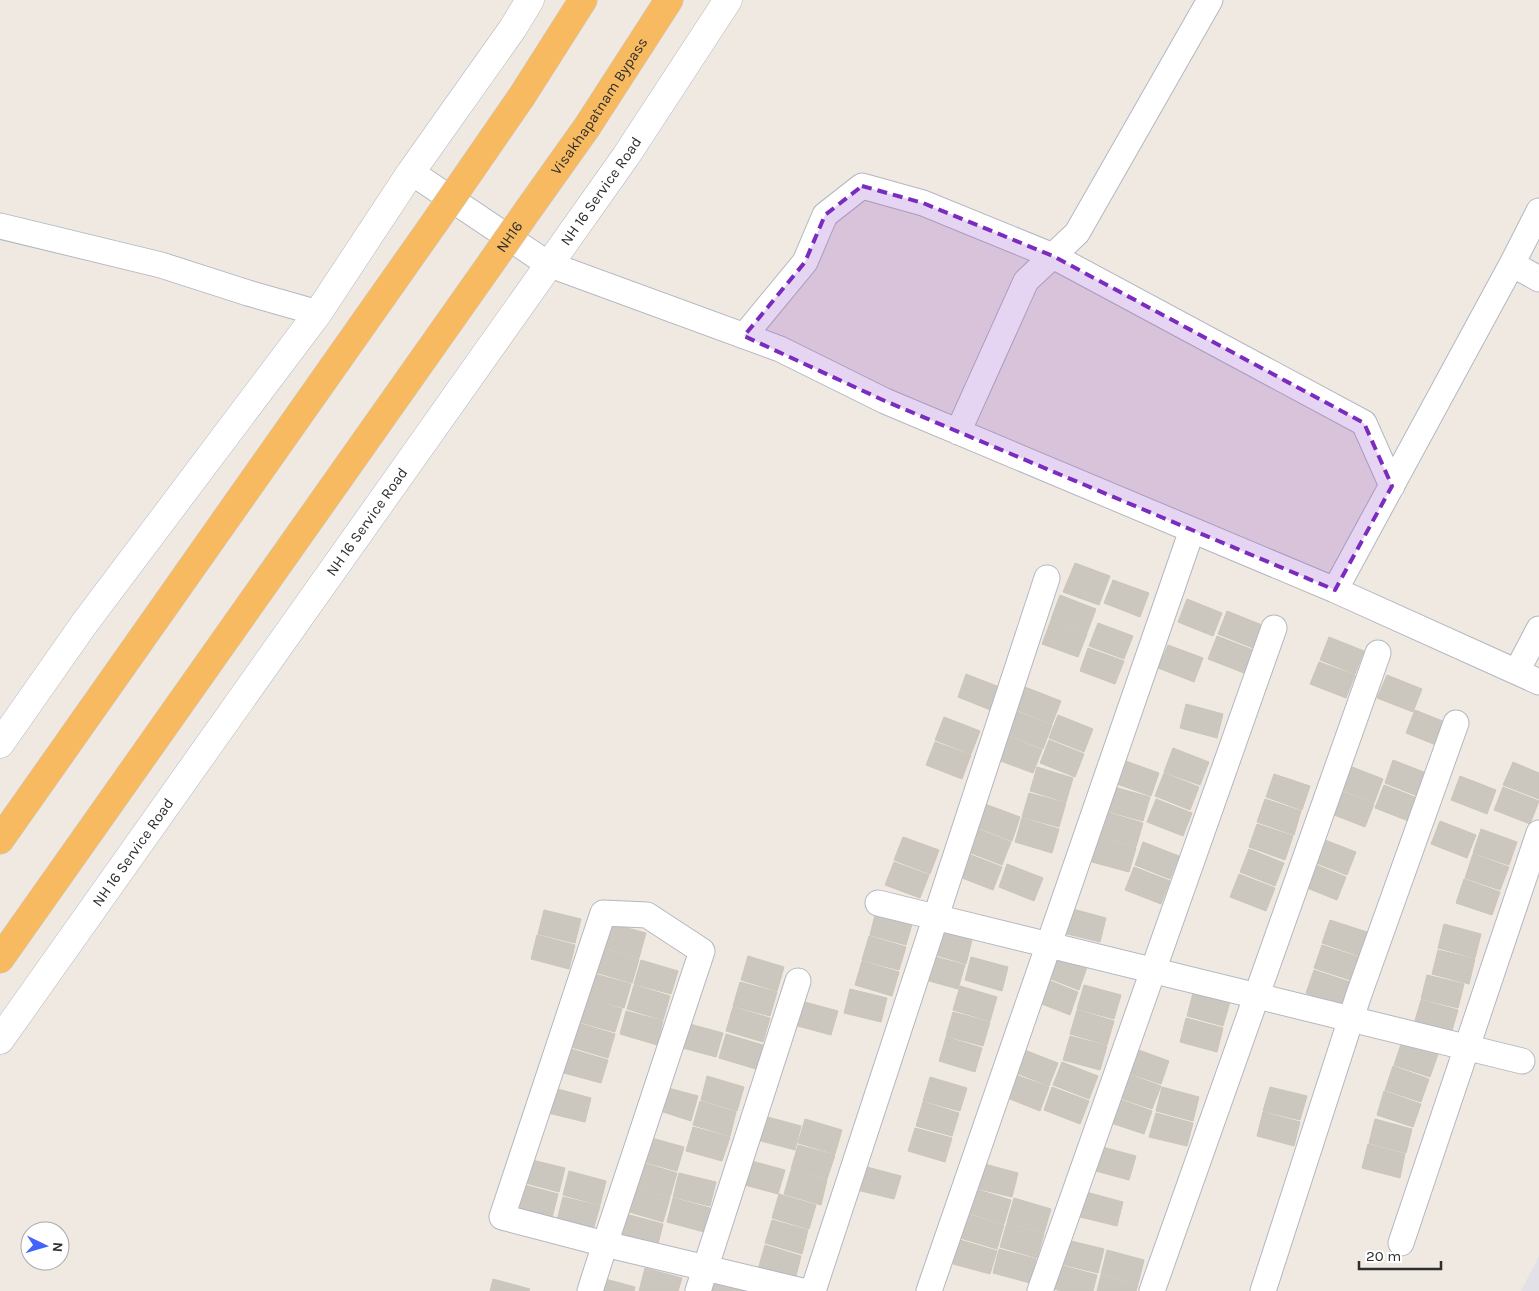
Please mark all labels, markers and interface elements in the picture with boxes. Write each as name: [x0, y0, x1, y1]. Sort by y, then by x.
street label: Visakhapatnam Bypass: [547, 34, 652, 178]
street label: NH 16 Service Road: [556, 133, 645, 249]
street label: NH16: [492, 218, 526, 256]
street label: NH 16 Service Road: [322, 464, 412, 580]
street label: NH 16 Service Road: [88, 795, 177, 910]
north arrow: [20, 1221, 70, 1271]
scale bar: [1359, 1238, 1442, 1270]
text: N: [49, 1241, 66, 1253]
text: 20 m: [1366, 1247, 1401, 1265]

